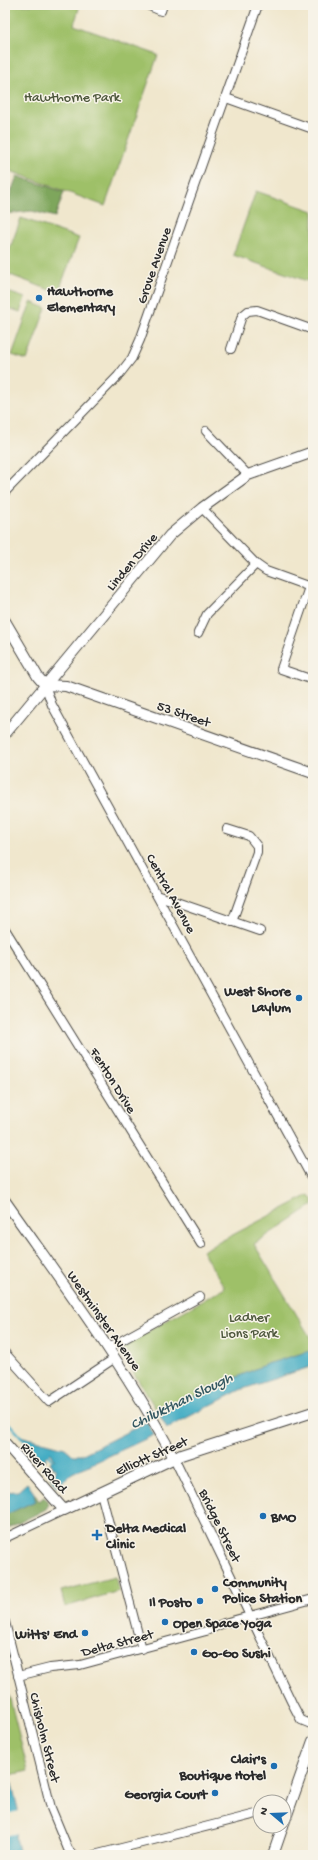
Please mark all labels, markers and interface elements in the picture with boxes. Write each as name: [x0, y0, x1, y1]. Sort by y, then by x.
park label: Hawthorne Park: [24, 90, 122, 107]
street label: Grove Avenue: [134, 225, 177, 306]
place label: Hawthorne Elementary: [47, 284, 115, 317]
marker: Hawthorne Elementary: [34, 293, 44, 303]
street label: Linden Drive: [104, 529, 163, 595]
street label: 53 Street: [154, 698, 213, 733]
street label: Central Avenue: [141, 851, 199, 938]
place label: West Shore Laylum: [223, 984, 292, 1017]
marker: West Shore Laylum: [294, 993, 304, 1003]
street label: Fenton Drive: [84, 1044, 139, 1118]
street label: Westminster Avenue: [62, 1268, 144, 1375]
park label: Ladner Lions Park: [220, 1310, 279, 1343]
water label: Chilukthan Slough: [128, 1369, 237, 1434]
street label: Elliott Street: [113, 1433, 192, 1481]
street label: River Road: [16, 1440, 72, 1499]
street label: Bridge Street: [193, 1486, 244, 1567]
place label: BMO: [270, 1510, 297, 1527]
marker: BMO: [258, 1511, 268, 1521]
place label: Delta Medical Clinic: [104, 1521, 186, 1554]
marker: Delta Medical Clinic: [91, 1529, 103, 1541]
place label: Community Police Station: [222, 1575, 302, 1608]
marker: Community Police Station: [210, 1584, 220, 1594]
place label: Il Posto: [149, 1595, 193, 1612]
marker: Il Posto: [195, 1596, 205, 1606]
place label: Open Space Yoga: [173, 1616, 273, 1633]
marker: Open Space Yoga: [160, 1617, 170, 1627]
street label: Delta Street: [79, 1626, 157, 1662]
place label: Witts' End: [14, 1627, 79, 1644]
marker: Witts' End: [80, 1628, 90, 1638]
place label: Go-Go Sushi: [202, 1646, 271, 1663]
marker: Go-Go Sushi: [189, 1647, 199, 1657]
street label: Chisholm Street: [24, 1691, 63, 1785]
place label: Clair's Boutique Hotel: [178, 1752, 267, 1785]
marker: Clair's Boutique Hotel: [269, 1761, 279, 1771]
place label: Georgia Court: [125, 1787, 208, 1804]
marker: Georgia Court: [210, 1788, 220, 1798]
north arrow: [252, 1794, 292, 1834]
text: N: [258, 1806, 271, 1817]

